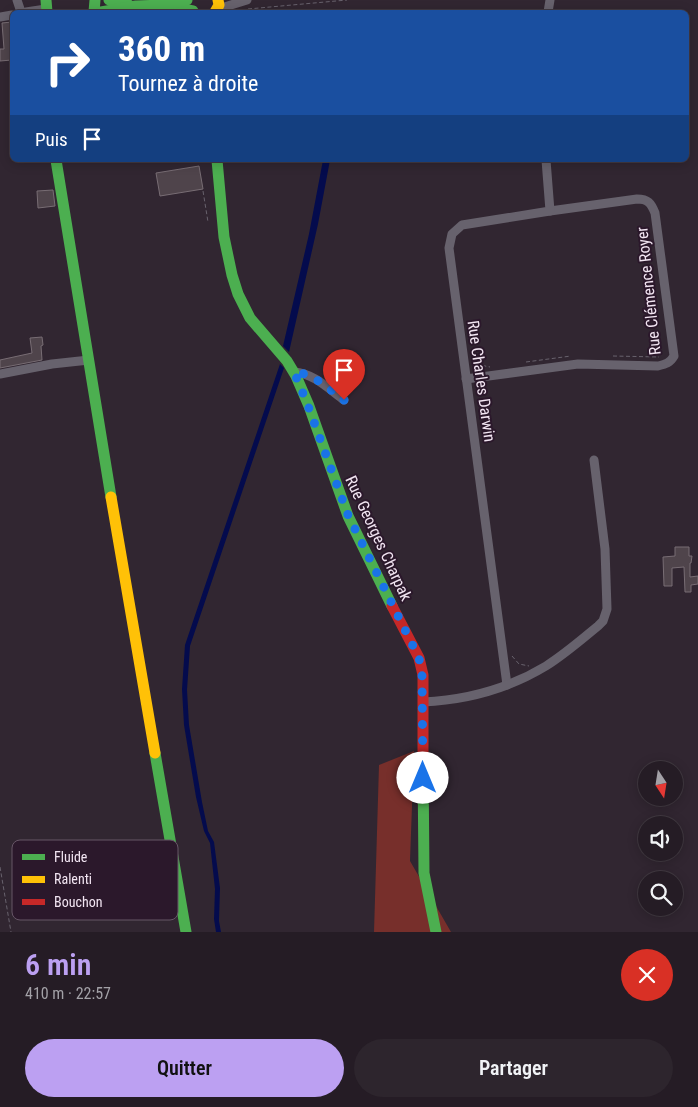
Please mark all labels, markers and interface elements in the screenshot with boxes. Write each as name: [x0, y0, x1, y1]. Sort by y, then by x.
text: 360 m: [118, 29, 205, 70]
icon: right: [35, 30, 100, 95]
text: Tournez à droite: [118, 71, 258, 96]
icon: arrive: [78, 125, 106, 153]
text: Puis: [35, 128, 68, 151]
street label: Rue Clémence Royer: [632, 226, 665, 356]
street label: Rue Charles Darwin: [464, 319, 499, 443]
pin: [323, 349, 365, 400]
icon: arrive: [330, 356, 358, 384]
street label: Rue Georges Charpak: [341, 473, 416, 604]
position arrow: [396, 751, 448, 803]
north arrow: [638, 761, 682, 806]
map controls: [638, 761, 683, 916]
button: sound: [638, 816, 683, 861]
legend: [12, 840, 178, 920]
text: Fluide: [54, 849, 88, 865]
text: Ralenti: [54, 871, 92, 887]
button: search: [638, 871, 683, 916]
text: Bouchon: [54, 894, 102, 910]
text: 6 min: [25, 947, 91, 982]
button: close: [621, 949, 673, 1001]
text: 410 m · 22:57: [25, 984, 111, 1003]
button: Quitter: [25, 1039, 344, 1097]
button: Partager: [354, 1039, 673, 1097]

